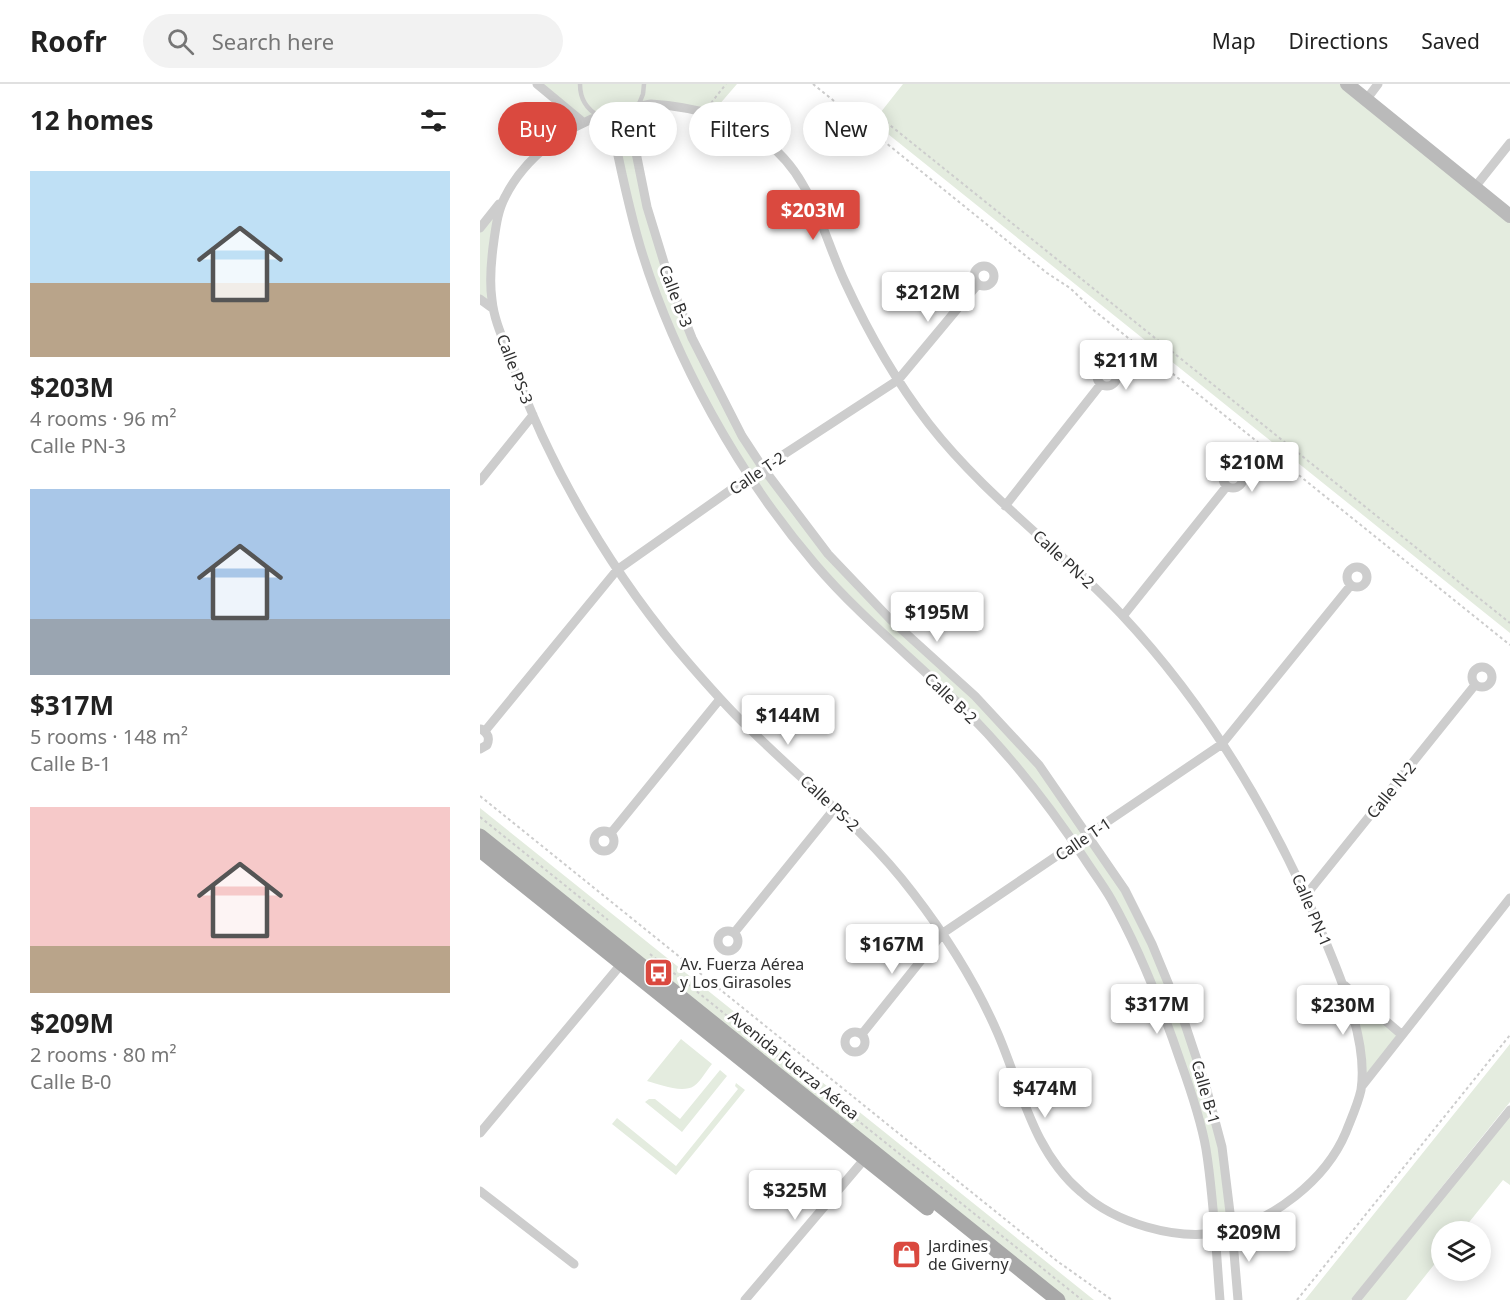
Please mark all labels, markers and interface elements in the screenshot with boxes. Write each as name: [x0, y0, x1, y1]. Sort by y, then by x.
search box: [143, 14, 563, 68]
text: Roofr: [30, 22, 107, 60]
icon: search: [164, 25, 197, 58]
text: Search here: [212, 26, 334, 56]
text: Map: [1212, 27, 1256, 55]
text: Directions: [1289, 27, 1388, 55]
text: Saved: [1421, 27, 1480, 55]
text: 12 homes: [30, 102, 154, 138]
chip: Buy: [498, 102, 577, 156]
chip: Rent: [589, 102, 677, 156]
chip: Filters: [689, 102, 791, 156]
chip: New: [803, 102, 889, 156]
icon: filters: [417, 104, 450, 137]
pin: $203M: [771, 190, 855, 241]
text: $203M: [781, 196, 845, 223]
icon: home: [186, 210, 294, 318]
street label: Calle B-3: [654, 262, 698, 330]
pin: $212M: [886, 272, 970, 323]
text: $212M: [896, 278, 960, 305]
street label: Calle PS-3: [492, 331, 538, 407]
pin: $211M: [1084, 340, 1168, 391]
text: $211M: [1094, 346, 1158, 373]
text: $203M: [30, 369, 114, 405]
text: 4 rooms · 96 m²: [30, 405, 177, 432]
text: Calle PN-3: [30, 432, 126, 459]
pin: $210M: [1210, 442, 1294, 493]
street label: Calle T-2: [725, 446, 789, 500]
text: $210M: [1220, 448, 1284, 475]
street label: Calle PN-2: [1028, 525, 1100, 593]
icon: home: [186, 528, 294, 636]
pin: $195M: [895, 592, 979, 643]
text: $195M: [905, 598, 969, 625]
street label: Calle B-2: [920, 667, 982, 729]
text: $317M: [30, 687, 114, 723]
pin: $144M: [746, 695, 830, 746]
text: $144M: [756, 701, 820, 728]
text: 5 rooms · 148 m²: [30, 723, 188, 750]
text: Calle B-1: [30, 750, 112, 777]
street label: Calle N-2: [1361, 757, 1421, 823]
street label: Calle PS-2: [796, 770, 864, 836]
street label: Calle T-1: [1051, 812, 1115, 866]
icon: home: [186, 846, 294, 954]
street label: Calle PN-1: [1287, 870, 1337, 950]
pin: $167M: [850, 924, 934, 975]
text: $167M: [860, 930, 924, 957]
place label: Av. Fuerza Aérea y Los Girasoles: [680, 953, 804, 993]
bus stop icon: Av. Fuerza Aérea y Los Girasoles: [643, 957, 675, 989]
pin: $317M: [1115, 984, 1199, 1035]
pin: $230M: [1301, 985, 1385, 1036]
text: $317M: [1125, 990, 1189, 1017]
text: $230M: [1311, 991, 1375, 1018]
text: $209M: [30, 1005, 114, 1041]
street label: Avenida Fuerza Aérea: [724, 1005, 864, 1125]
text: 2 rooms · 80 m²: [30, 1041, 177, 1068]
street label: Calle B-1: [1186, 1058, 1226, 1126]
text: Calle B-0: [30, 1068, 112, 1095]
pin: $474M: [1003, 1068, 1087, 1119]
text: $474M: [1013, 1074, 1077, 1101]
pin: $325M: [753, 1170, 837, 1221]
text: $325M: [763, 1176, 827, 1203]
pin: $209M: [1207, 1212, 1291, 1263]
text: $209M: [1217, 1218, 1281, 1245]
map controls: [1431, 1221, 1491, 1281]
button: layers: [1431, 1221, 1491, 1281]
place label: Jardines de Giverny: [926, 1235, 1009, 1275]
shop icon: Jardines de Giverny: [891, 1239, 923, 1271]

